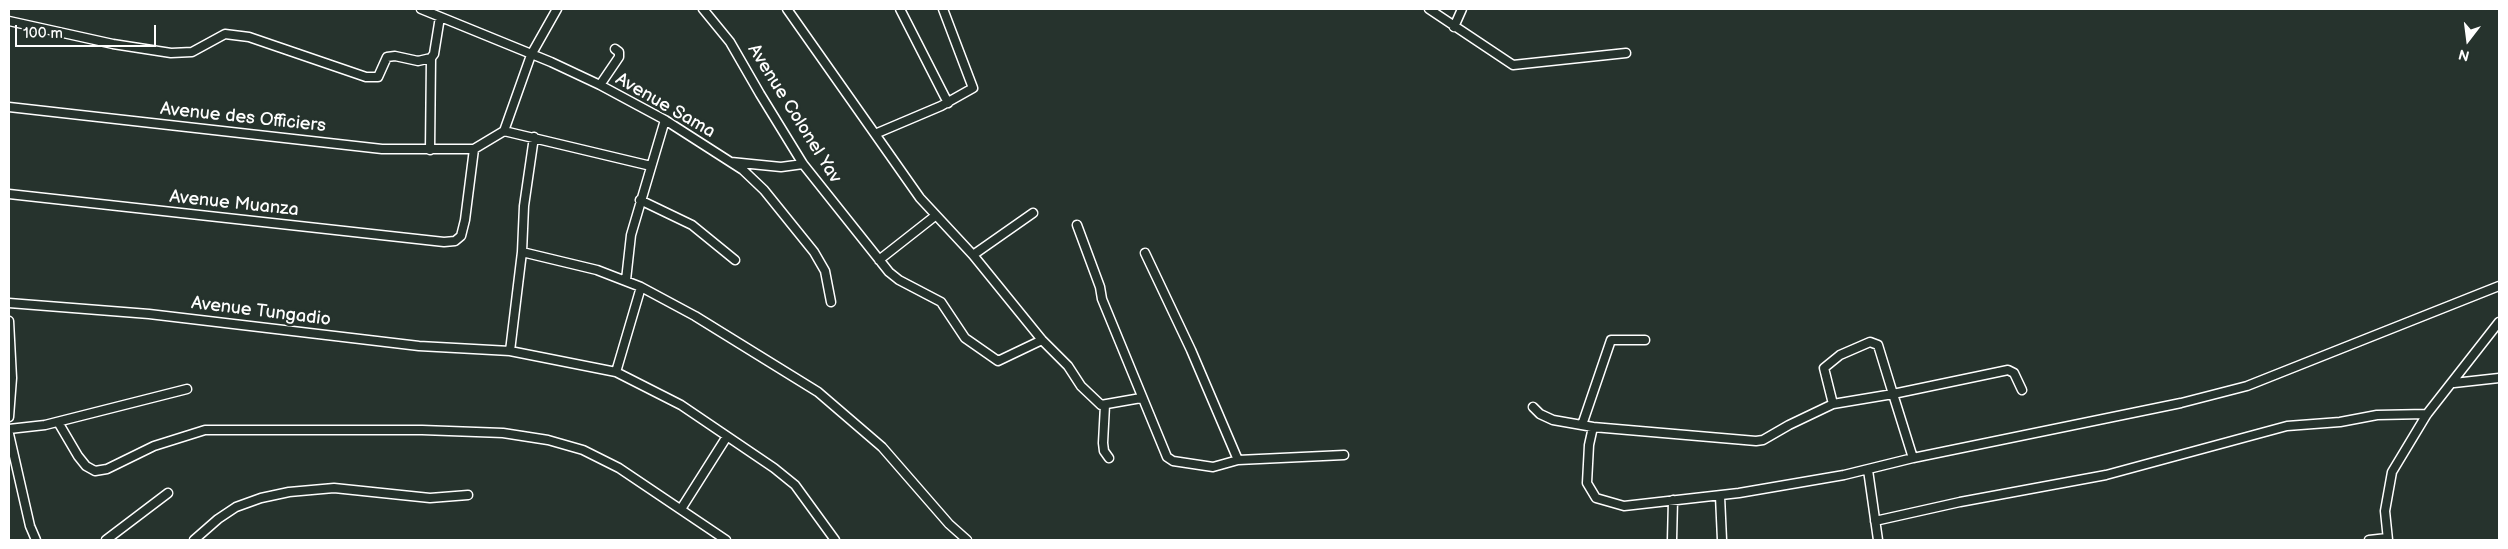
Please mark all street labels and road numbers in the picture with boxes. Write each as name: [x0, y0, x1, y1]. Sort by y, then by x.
street label: Avenue Colonel Yav: [742, 40, 846, 188]
street label: Avenue Sama: [611, 69, 719, 143]
street label: Avenue des Officiers: [159, 99, 327, 137]
street label: Avenue Muanza: [168, 186, 300, 222]
street label: Avenue Tungadio: [190, 293, 332, 331]

